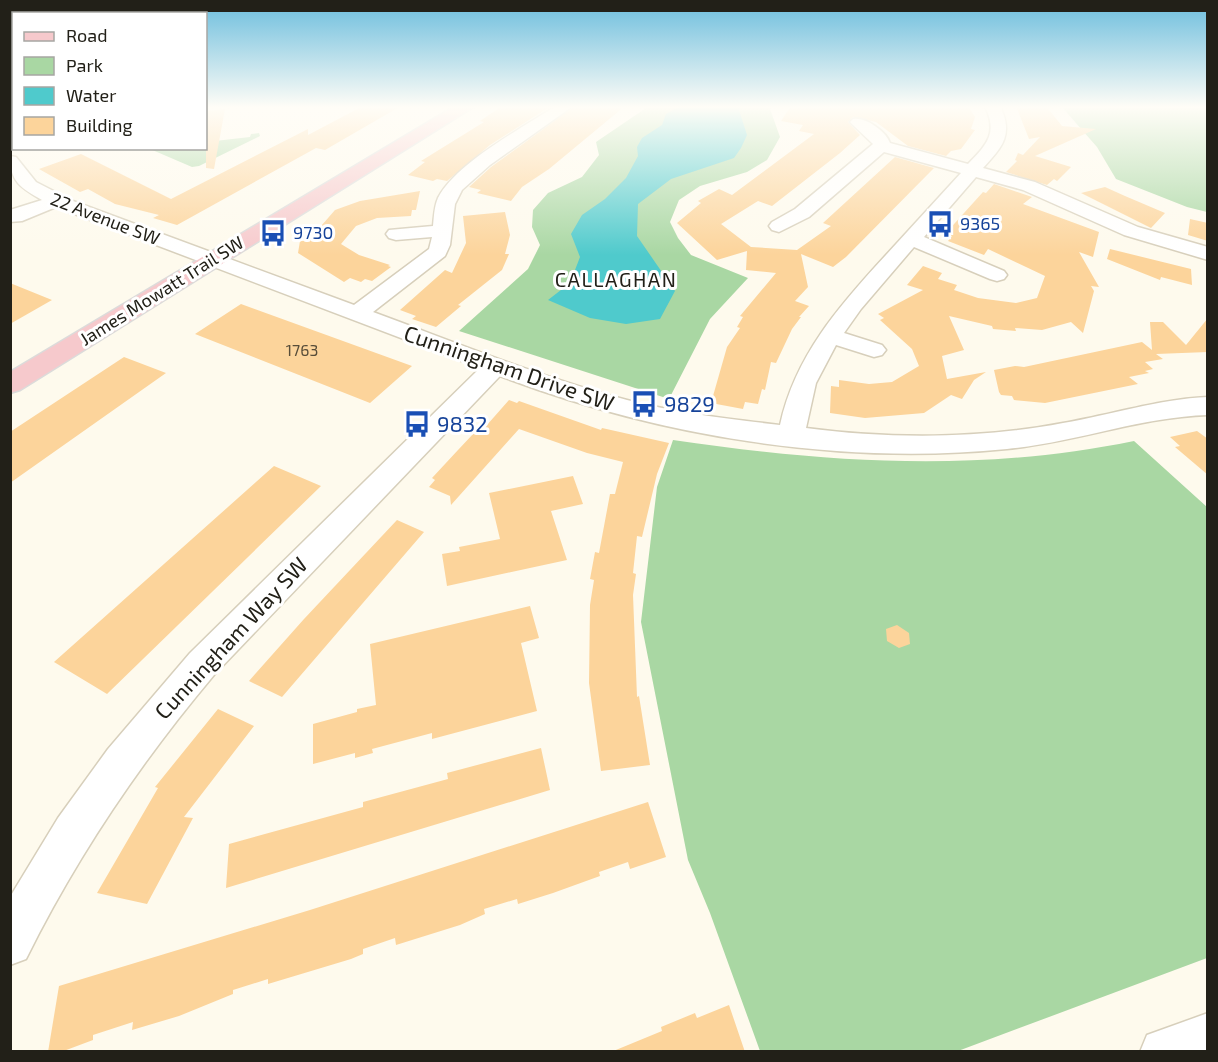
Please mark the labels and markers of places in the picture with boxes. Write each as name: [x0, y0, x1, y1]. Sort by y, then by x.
bus stop icon: 9365: [925, 209, 955, 239]
place label: 9365: [960, 212, 1000, 234]
bus stop icon: 9730: [258, 218, 288, 248]
place label: 9730: [293, 221, 333, 243]
bus stop icon: 9829: [629, 389, 659, 419]
place label: 9829: [664, 390, 715, 416]
bus stop icon: 9832: [402, 409, 432, 439]
place label: 9832: [437, 410, 488, 436]

